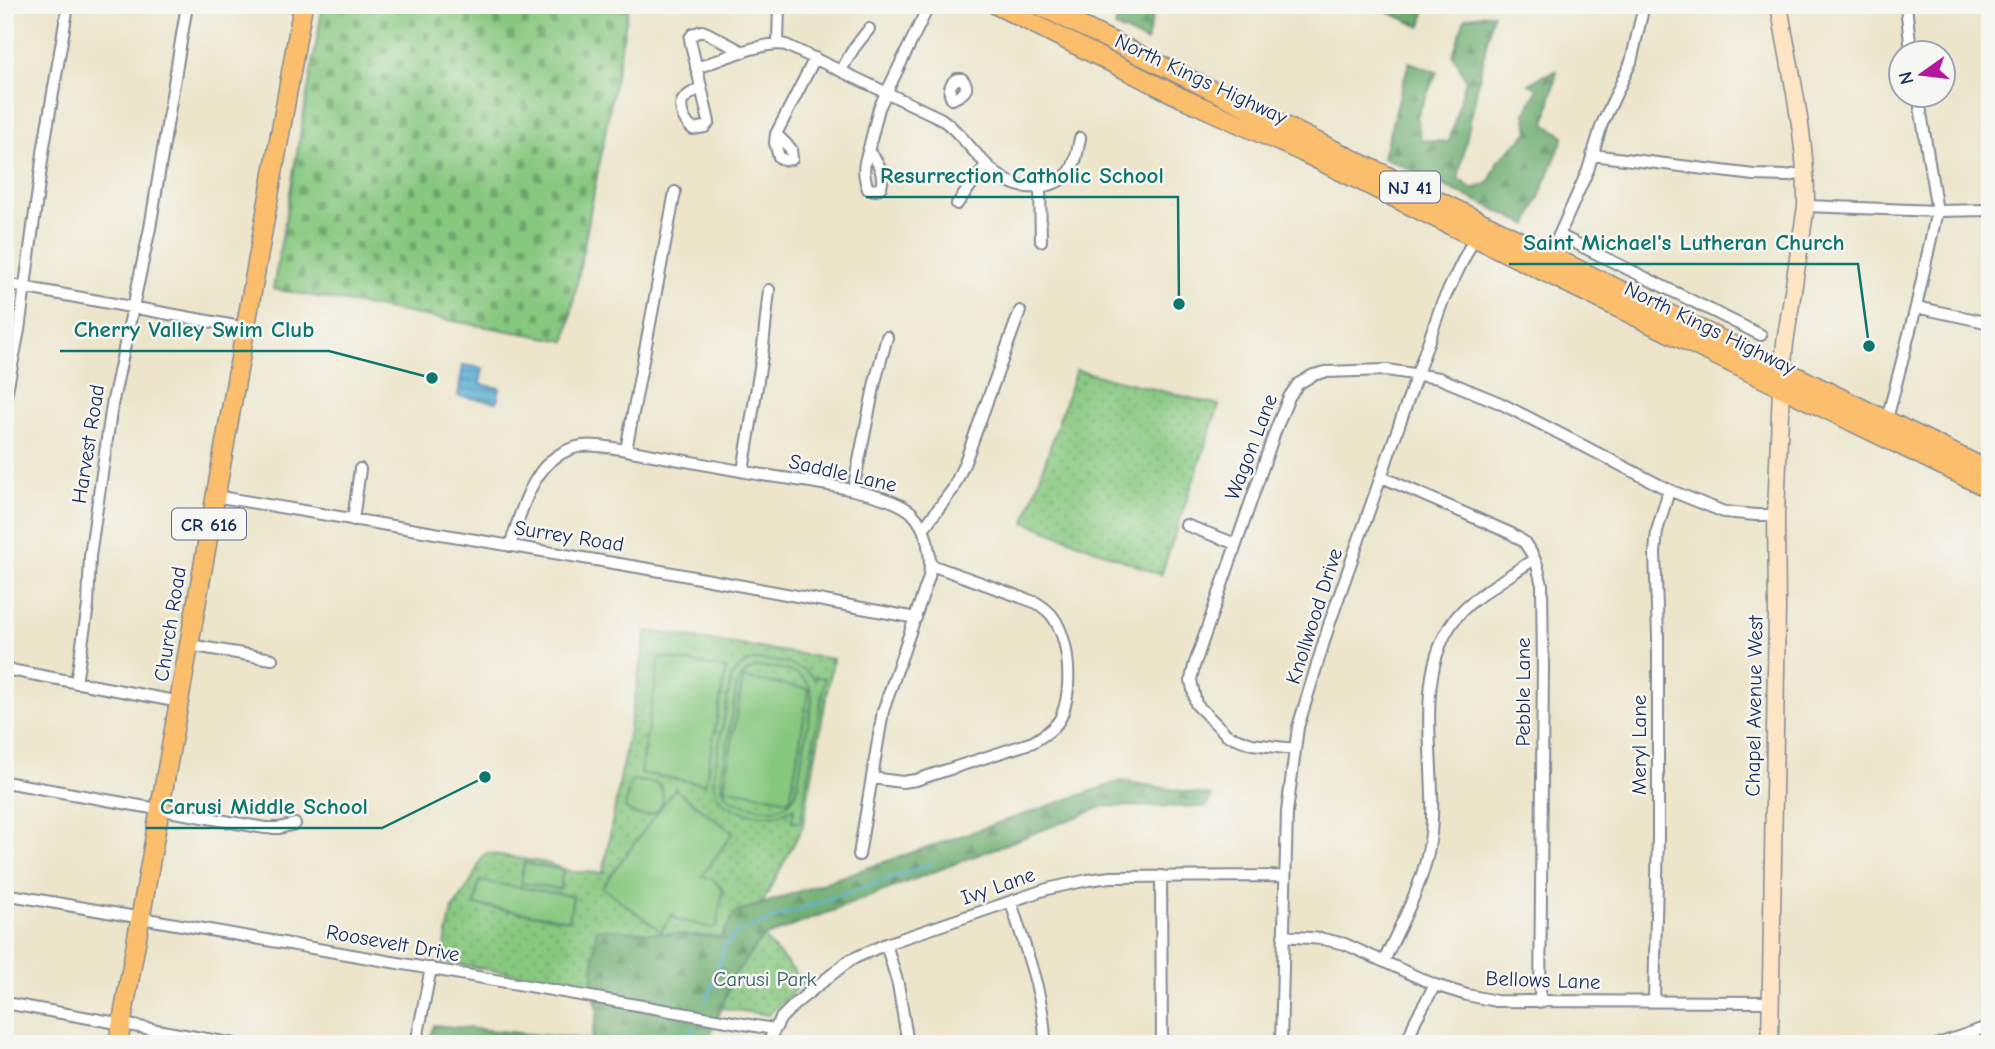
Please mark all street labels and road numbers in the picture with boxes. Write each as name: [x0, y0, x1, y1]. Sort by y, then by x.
street label: North Kings Highway: [1111, 29, 1291, 130]
road number: NJ 41: [1380, 172, 1440, 202]
street label: North Kings Highway: [1621, 276, 1800, 380]
street label: Harvest Road: [67, 383, 109, 505]
street label: Wagon Lane: [1220, 391, 1282, 503]
street label: Saddle Lane: [787, 449, 899, 497]
road number: CR 616: [172, 509, 246, 540]
street label: Surrey Road: [512, 515, 626, 557]
street label: Knollwood Drive: [1281, 545, 1347, 687]
street label: Church Road: [149, 565, 191, 683]
street label: Chapel Avenue West: [1740, 614, 1768, 797]
street label: Pebble Lane: [1511, 637, 1535, 747]
street label: Meryl Lane: [1627, 695, 1651, 795]
street label: Ivy Lane: [958, 862, 1038, 910]
street label: Roosevelt Drive: [324, 919, 462, 967]
street label: Bellows Lane: [1485, 966, 1601, 994]

